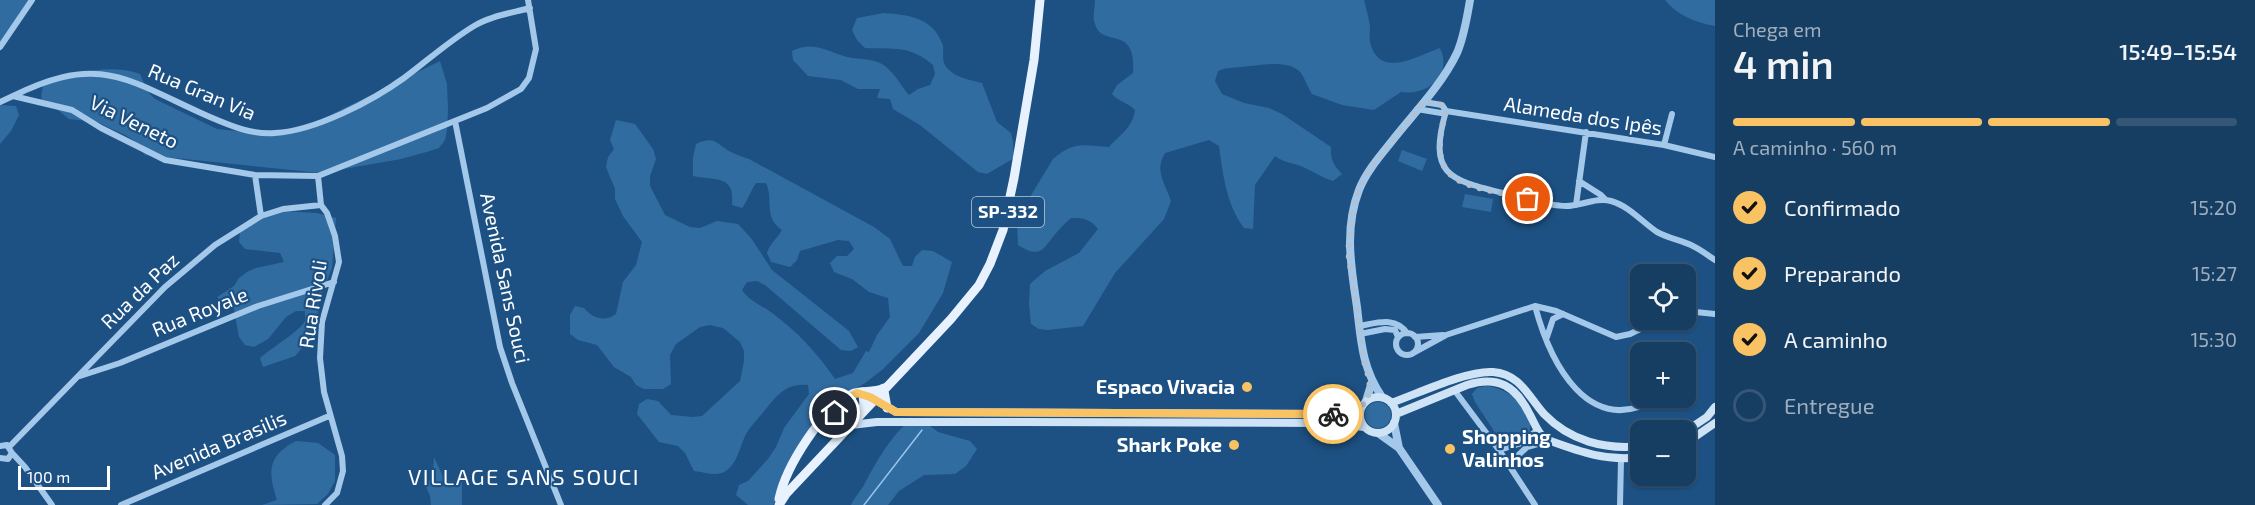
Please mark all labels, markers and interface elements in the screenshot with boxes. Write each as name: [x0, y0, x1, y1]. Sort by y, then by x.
text: Chega em: [1733, 17, 1822, 41]
text: 15:49–15:54: [2119, 38, 2237, 64]
text: 4 min: [1733, 40, 1834, 87]
street label: Rua Gran Via: [145, 58, 260, 124]
street label: Via Veneto: [86, 89, 183, 153]
street label: Alameda dos Ipês: [1502, 91, 1664, 139]
text: A caminho · 560 m: [1733, 135, 1897, 159]
pin: [1502, 173, 1553, 224]
icon: bag: [1511, 182, 1544, 215]
street label: Avenida Sans Souci: [476, 190, 536, 365]
icon: check: [1733, 191, 1766, 224]
text: Confirmado: [1784, 194, 1900, 220]
text: 15:20: [2190, 195, 2237, 219]
road number: SP-332: [972, 197, 1044, 227]
street label: Rua da Paz: [95, 247, 183, 333]
icon: check: [1733, 257, 1766, 290]
street label: Rua Rivoli: [293, 258, 331, 350]
text: Preparando: [1784, 260, 1901, 286]
text: 15:27: [2192, 261, 2237, 285]
map controls: [1630, 264, 1696, 486]
button: locate: [1630, 264, 1696, 330]
street label: Rua Royale: [148, 281, 251, 341]
icon: check: [1733, 323, 1766, 356]
text: A caminho: [1784, 326, 1888, 352]
text: 15:30: [2190, 327, 2237, 351]
button: +: [1630, 342, 1696, 408]
place label: Espaco Vivacia: [1096, 374, 1235, 398]
marker: Espaco Vivacia: [1240, 380, 1254, 394]
courier: [1303, 384, 1363, 444]
pin: [809, 387, 860, 438]
text: Entregue: [1784, 392, 1874, 418]
icon: home: [818, 396, 851, 429]
icon: bike: [1317, 398, 1350, 431]
street label: Avenida Brasilis: [147, 405, 290, 483]
button: −: [1630, 420, 1696, 486]
place label: Shopping Valinhos: [1462, 424, 1551, 471]
place label: Shark Poke: [1117, 432, 1222, 456]
marker: Shark Poke: [1227, 438, 1241, 452]
marker: Shopping Valinhos: [1443, 442, 1457, 456]
scale bar: [18, 463, 110, 490]
district label: VILLAGE SANS SOUCI: [408, 463, 640, 489]
text: 100 m: [27, 467, 70, 486]

